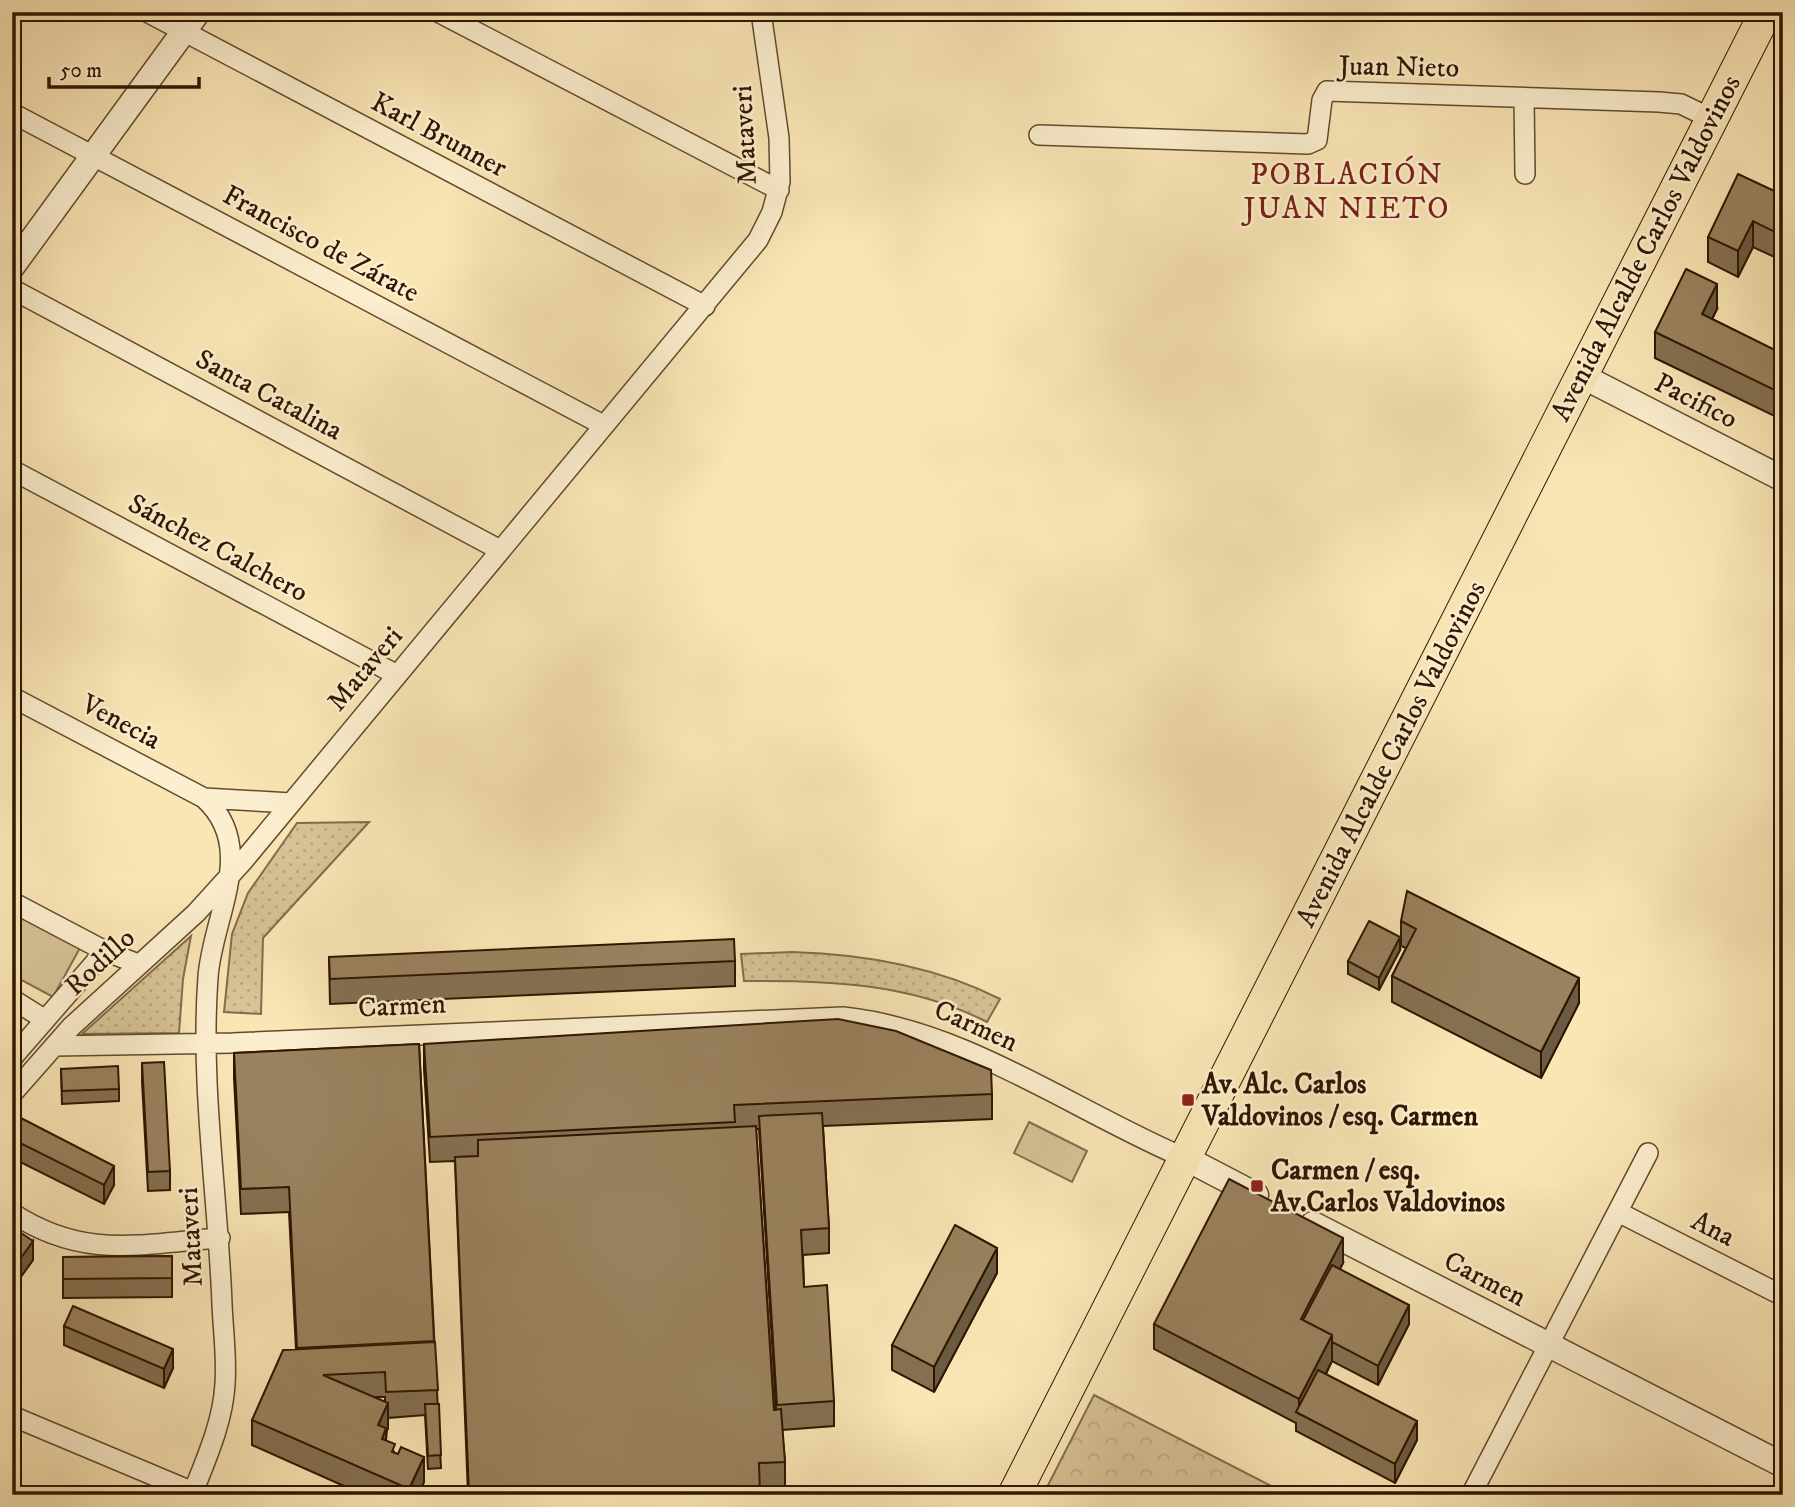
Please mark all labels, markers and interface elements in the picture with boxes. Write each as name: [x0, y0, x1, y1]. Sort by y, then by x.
scale bar: [49, 46, 200, 90]
street label: Juan Nieto: [1336, 48, 1459, 86]
text: 50 m: [60, 58, 102, 84]
street label: Avenida Alcalde Carlos Valdovinos: [1543, 69, 1749, 427]
street label: Mataveri: [725, 84, 765, 186]
street label: Karl Brunner: [365, 85, 513, 186]
district label: POBLACIÓN JUAN NIETO: [1241, 155, 1450, 228]
street label: Francisco de Zárate: [217, 178, 425, 310]
street label: Santa Catalina: [190, 342, 349, 448]
street label: Pacifico: [1648, 365, 1744, 437]
street label: Sánchez Calchero: [122, 486, 314, 610]
street label: Avenida Alcalde Carlos Valdovinos: [1288, 575, 1494, 933]
street label: Mataveri: [320, 620, 410, 718]
street label: Venecia: [74, 686, 167, 757]
street label: Rodillo: [57, 921, 143, 1003]
street label: Carmen: [357, 986, 447, 1026]
street label: Carmen: [929, 992, 1024, 1060]
place label: Av. Alc. Carlos Valdovinos / esq. Carmen: [1201, 1067, 1478, 1135]
marker: Av. Alc. Carlos Valdovinos / esq. Carmen: [1180, 1092, 1196, 1108]
place label: Carmen / esq. Av.Carlos Valdovinos: [1270, 1153, 1506, 1220]
marker: Carmen / esq. Av.Carlos Valdovinos: [1249, 1178, 1265, 1194]
street label: Mataveri: [171, 1186, 211, 1288]
street label: Ana: [1685, 1203, 1741, 1255]
street label: Carmen: [1438, 1243, 1533, 1315]

